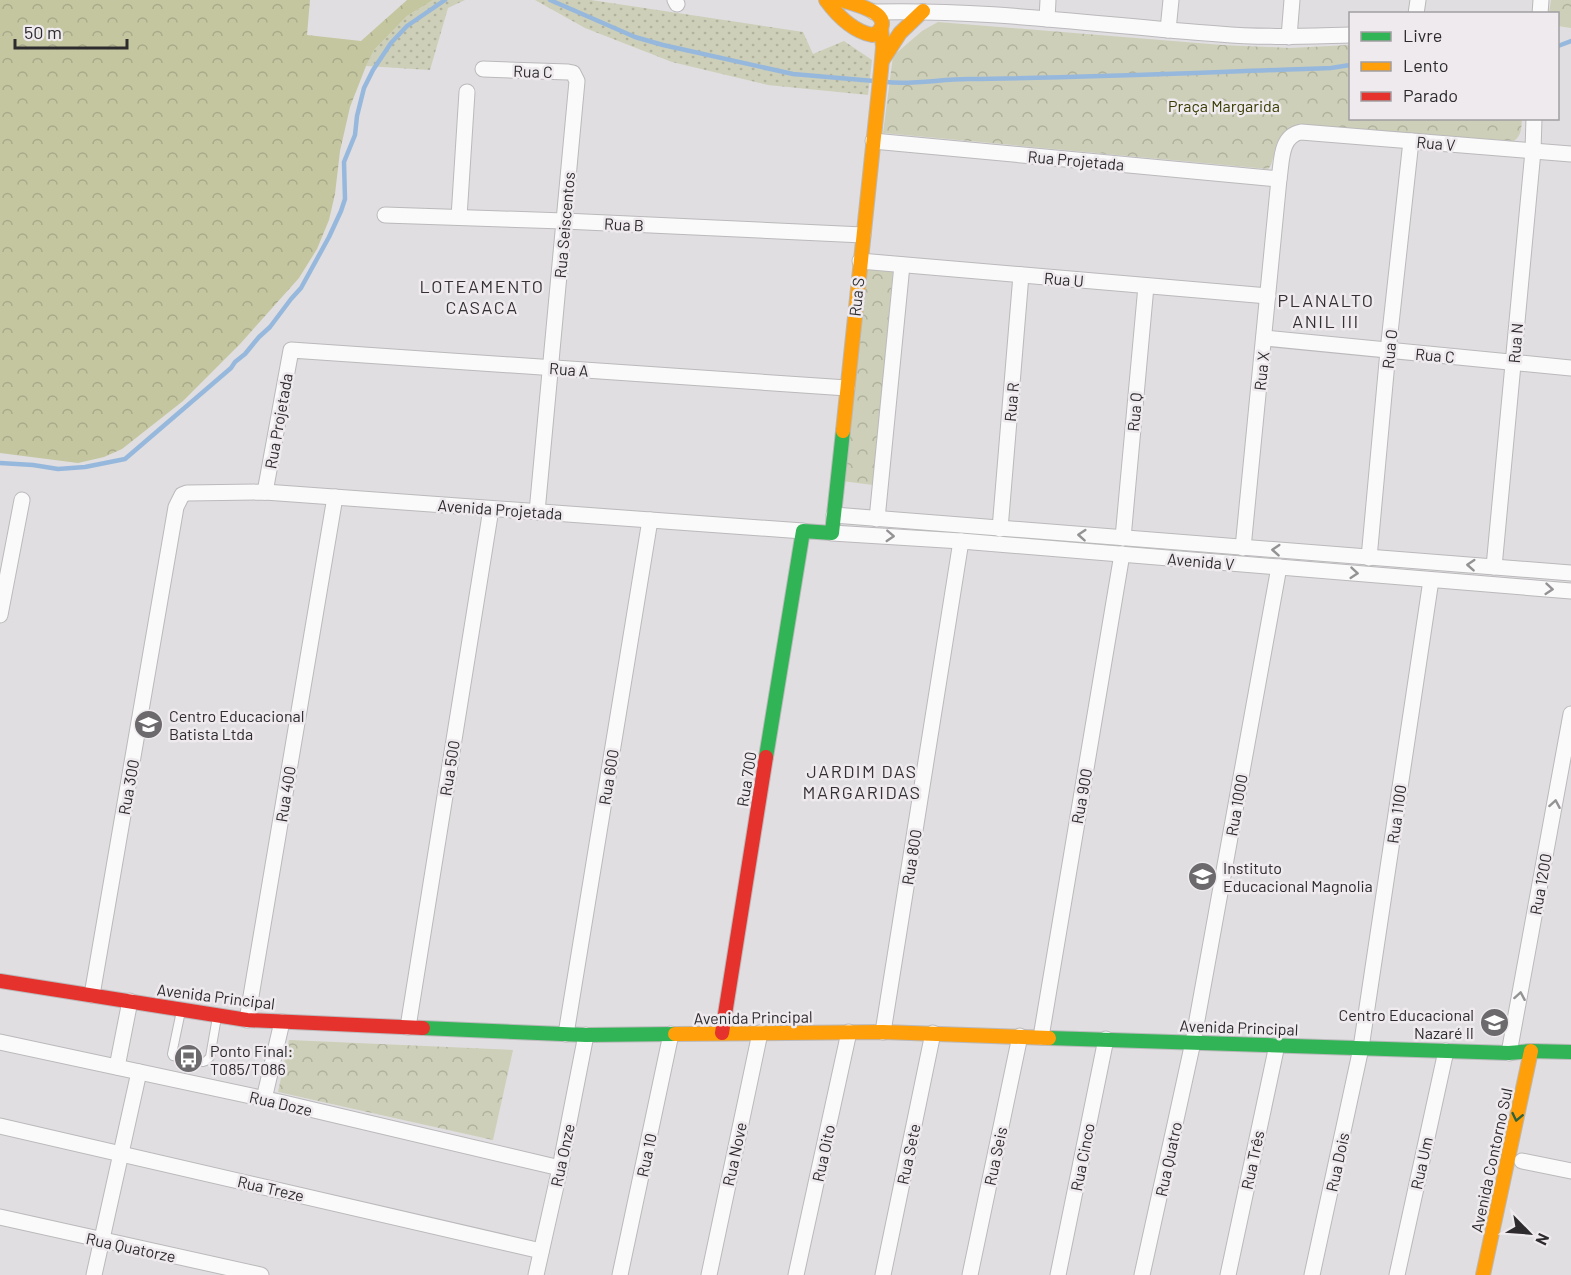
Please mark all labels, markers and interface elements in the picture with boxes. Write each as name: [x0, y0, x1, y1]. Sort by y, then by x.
scale bar: [15, 12, 128, 50]
legend: [1349, 12, 1559, 120]
text: 50 m: [24, 21, 62, 43]
text: Livre: [1403, 24, 1442, 46]
text: Lento: [1403, 54, 1449, 76]
street label: Rua C: [513, 61, 553, 81]
text: Parado: [1403, 84, 1458, 106]
park label: Praça Margarida: [1168, 96, 1280, 115]
street label: Rua V: [1416, 132, 1456, 154]
street label: Rua Projetada: [1027, 146, 1125, 174]
street label: Rua Seiscentos: [550, 171, 578, 279]
street label: Rua B: [604, 213, 644, 235]
street label: Rua U: [1043, 268, 1085, 290]
district label: LOTEAMENTO CASACA: [420, 275, 544, 318]
street label: Rua S: [845, 277, 867, 317]
district label: PLANALTO ANIL III: [1278, 289, 1374, 332]
street label: Rua N: [1504, 322, 1526, 364]
street label: Rua O: [1377, 328, 1401, 370]
street label: Rua C: [1415, 344, 1455, 366]
street label: Rua X: [1250, 351, 1272, 391]
street label: Rua A: [549, 358, 590, 380]
street label: Rua Projetada: [260, 372, 296, 470]
street label: Rua R: [1000, 381, 1022, 423]
street label: Rua Q: [1123, 392, 1145, 432]
street label: Avenida Projetada: [437, 495, 563, 523]
one-way arrow: [1077, 529, 1087, 542]
one-way arrow: [886, 530, 895, 543]
one-way arrow: [1272, 544, 1281, 557]
street label: Avenida V: [1167, 549, 1235, 573]
one-way arrow: [1466, 559, 1475, 572]
one-way arrow: [1350, 566, 1359, 579]
one-way arrow: [1544, 583, 1553, 596]
place label: Centro Educacional Batista Ltda: [169, 706, 304, 743]
school or university icon: Centro Educacional Batista Ltda: [132, 708, 164, 740]
street label: Rua 500: [435, 739, 463, 797]
street label: Rua 600: [594, 748, 622, 806]
street label: Rua 700: [732, 750, 760, 808]
street label: Rua 300: [114, 758, 142, 816]
district label: JARDIM DAS MARGARIDAS: [803, 760, 921, 803]
street label: Rua 400: [271, 765, 299, 823]
street label: Rua 900: [1067, 767, 1095, 825]
street label: Rua 1000: [1221, 773, 1251, 837]
street label: Rua 1100: [1382, 783, 1410, 845]
one-way arrow: [1548, 799, 1560, 809]
street label: Rua 800: [897, 828, 925, 886]
street label: Rua 1200: [1525, 852, 1555, 916]
place label: Instituto Educacional Magnolia: [1223, 858, 1373, 895]
school or university icon: Instituto Educacional Magnolia: [1186, 860, 1218, 892]
street label: Avenida Principal: [156, 979, 276, 1013]
one-way arrow: [1513, 991, 1526, 1001]
place label: Centro Educacional Nazaré II: [1339, 1005, 1474, 1042]
street label: Avenida Principal: [693, 1006, 813, 1028]
school or university icon: Centro Educacional Nazaré II: [1479, 1007, 1511, 1039]
street label: Avenida Principal: [1179, 1015, 1299, 1039]
place label: Ponto Final: T085/T086: [210, 1041, 293, 1078]
bus stop icon: Ponto Final: T085/T086: [173, 1043, 205, 1075]
street label: Avenida Contorno Sul: [1466, 1086, 1516, 1234]
street label: Rua Doze: [248, 1087, 314, 1119]
one-way arrow: [1511, 1112, 1524, 1122]
street label: Rua Nove: [718, 1120, 750, 1188]
street label: Rua Quatro: [1151, 1120, 1185, 1198]
street label: Rua Cinco: [1066, 1121, 1098, 1193]
street label: Rua Onze: [546, 1122, 578, 1188]
street label: Rua Sete: [892, 1122, 924, 1186]
street label: Rua Oito: [808, 1123, 838, 1183]
street label: Rua Seis: [980, 1125, 1010, 1187]
street label: Rua Três: [1236, 1129, 1268, 1191]
street label: Rua 10: [632, 1131, 660, 1179]
street label: Rua Dois: [1321, 1131, 1353, 1193]
street label: Rua Um: [1406, 1135, 1436, 1191]
street label: Rua Treze: [236, 1171, 306, 1205]
north arrow: [1499, 1203, 1559, 1263]
street label: Rua Quatorze: [84, 1228, 178, 1266]
text: N: [1532, 1231, 1554, 1248]

